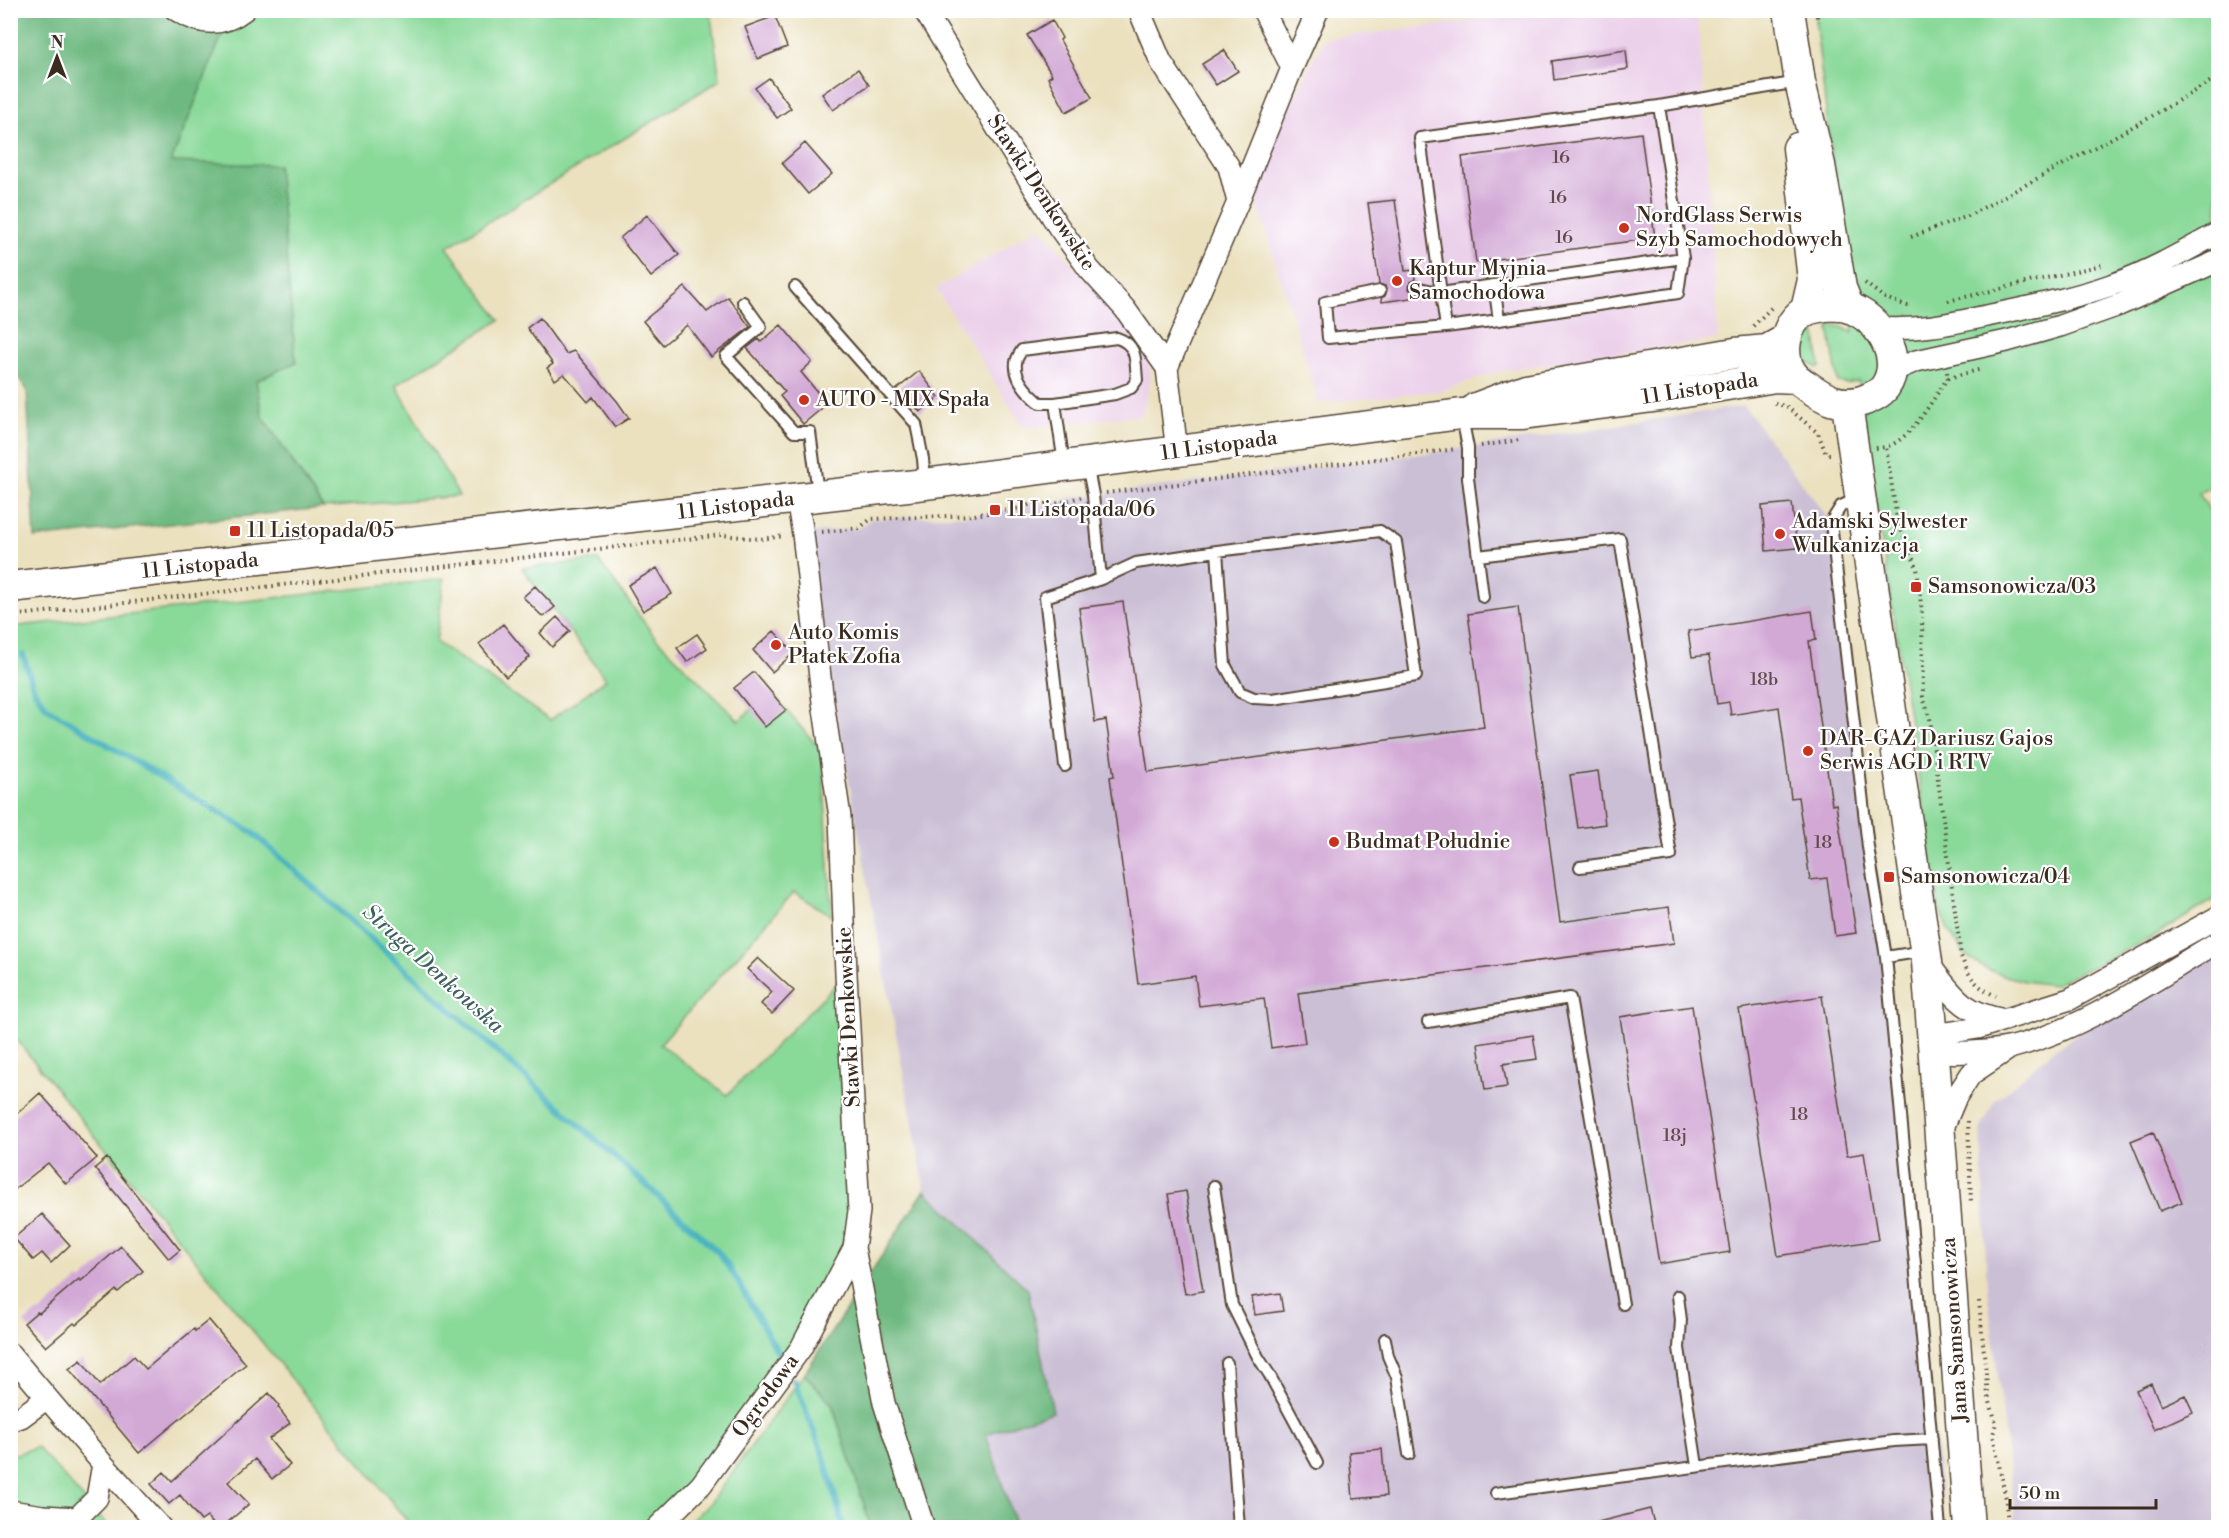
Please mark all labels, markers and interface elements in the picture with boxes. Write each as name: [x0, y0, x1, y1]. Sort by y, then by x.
north arrow: [27, 27, 87, 87]
text: N: [51, 33, 64, 53]
street label: Stawki Denkowskie: [981, 110, 1101, 276]
house number: 16: [1552, 146, 1570, 169]
house number: 16: [1549, 186, 1567, 209]
place label: NordGlass Serwis Szyb Samochodowych: [1636, 203, 1843, 253]
marker: NordGlass Serwis Szyb Samochodowych: [1617, 221, 1631, 235]
house number: 16: [1555, 226, 1573, 249]
place label: Kaptur Myjnia Samochodowa: [1409, 256, 1547, 306]
marker: Kaptur Myjnia Samochodowa: [1390, 274, 1404, 288]
street label: 11 Listopada: [1640, 367, 1760, 411]
place label: AUTO - MIX Spała: [815, 387, 990, 413]
marker: AUTO - MIX Spała: [797, 393, 811, 407]
street label: 11 Listopada: [1159, 425, 1279, 467]
street label: 11 Listopada: [676, 486, 796, 526]
place label: 11 Listopada/06: [1007, 497, 1156, 523]
marker: 11 Listopada/06: [988, 503, 1002, 517]
place label: Adamski Sylwester Wulkanizacja: [1791, 509, 1968, 559]
place label: 11 Listopada/05: [247, 518, 394, 544]
marker: 11 Listopada/05: [228, 524, 242, 538]
marker: Adamski Sylwester Wulkanizacja: [1773, 527, 1787, 541]
street label: 11 Listopada: [140, 547, 260, 585]
place label: Samsonowicza/03: [1928, 574, 2096, 600]
marker: Samsonowicza/03: [1909, 580, 1923, 594]
place label: Auto Komis Płatek Zofia: [787, 620, 901, 670]
marker: Auto Komis Płatek Zofia: [769, 638, 783, 652]
house number: 18b: [1750, 668, 1778, 691]
place label: DAR-GAZ Dariusz Gajos Serwis AGD i RTV: [1820, 726, 2053, 776]
marker: DAR-GAZ Dariusz Gajos Serwis AGD i RTV: [1801, 744, 1815, 758]
place label: Budmat Południe: [1345, 829, 1510, 855]
house number: 18: [1814, 831, 1832, 854]
marker: Budmat Południe: [1327, 835, 1341, 849]
place label: Samsonowicza/04: [1901, 864, 2070, 890]
marker: Samsonowicza/04: [1882, 870, 1896, 884]
water label: Struga Denkowska: [357, 899, 510, 1040]
street label: Stawki Denkowskie: [831, 926, 867, 1108]
house number: 18: [1790, 1103, 1808, 1126]
house number: 18j: [1663, 1124, 1687, 1147]
street label: Jana Samsonowicza: [1936, 1236, 1975, 1425]
street label: Ogrodowa: [727, 1349, 805, 1443]
scale bar: [2010, 1472, 2156, 1510]
text: 50 m: [2019, 1482, 2061, 1505]

